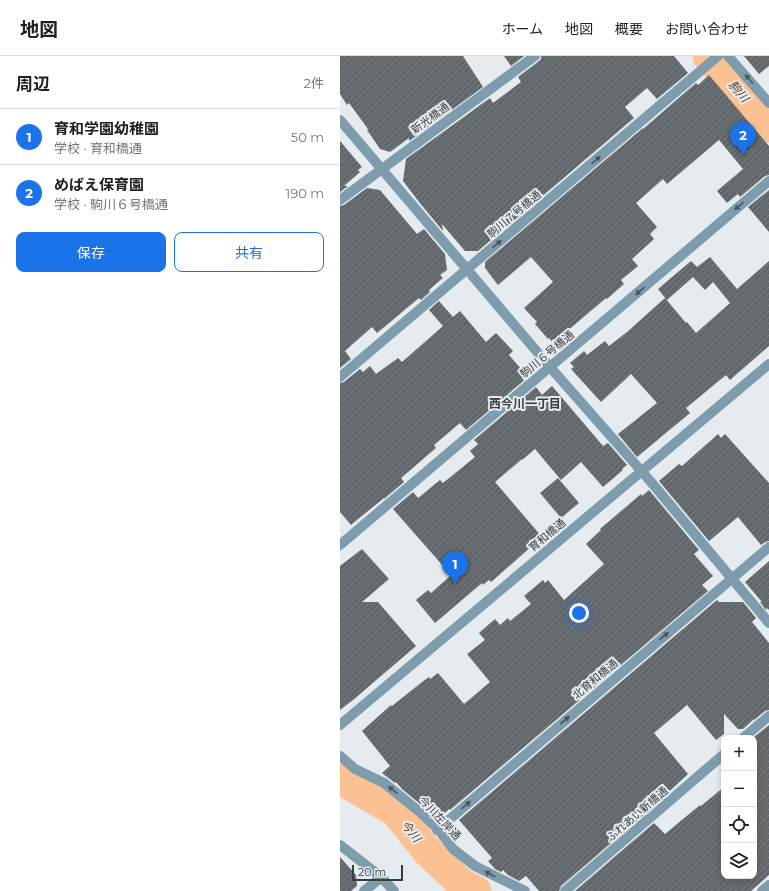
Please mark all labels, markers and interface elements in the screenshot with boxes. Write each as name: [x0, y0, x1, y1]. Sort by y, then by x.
text: 地図: [20, 18, 58, 41]
text: ホーム: [501, 20, 543, 38]
text: 地図: [565, 20, 593, 38]
text: 概要: [615, 20, 643, 38]
text: お問い合わせ: [665, 20, 749, 38]
text: 周辺: [16, 74, 50, 94]
one-way arrow: [744, 74, 753, 85]
text: 2件: [304, 75, 324, 91]
water label: 駒川: [725, 77, 754, 106]
street label: 新光橋通: [408, 99, 452, 137]
text: 育和学園幼稚園: [54, 119, 159, 138]
pin: 2: [730, 122, 756, 155]
text: 1: [26, 129, 32, 145]
text: 50 m: [291, 129, 324, 145]
text: 学校 · 育和橋通: [54, 140, 142, 156]
one-way arrow: [591, 155, 602, 164]
text: めばえ保育園: [54, 175, 144, 194]
text: 2: [25, 185, 33, 201]
text: 190 m: [286, 185, 324, 201]
street label: 駒川７号橋通: [484, 187, 544, 241]
text: 学校 · 駒川６号橋通: [54, 196, 168, 212]
one-way arrow: [734, 202, 745, 211]
button: 保存: [16, 232, 166, 272]
button: 共有: [174, 232, 324, 272]
one-way arrow: [492, 240, 503, 249]
one-way arrow: [635, 286, 646, 295]
street label: 駒川６号橋通: [517, 327, 577, 381]
district label: 西今川一丁目: [489, 396, 561, 411]
street label: 育和橋通: [526, 515, 568, 555]
pin: 1: [442, 551, 468, 584]
your location: [569, 603, 589, 623]
one-way arrow: [659, 632, 669, 641]
street label: 北育和橋通: [569, 656, 621, 702]
one-way arrow: [560, 716, 570, 725]
map controls: [721, 735, 757, 879]
button: +: [721, 735, 757, 771]
button: −: [721, 771, 757, 807]
street label: ふれあい新橋通: [603, 783, 671, 845]
one-way arrow: [387, 786, 398, 794]
street label: 今川左岸通: [416, 793, 464, 843]
one-way arrow: [461, 800, 471, 809]
button: locate: [721, 807, 757, 843]
water label: 今川: [398, 817, 426, 847]
button: layers: [721, 843, 757, 879]
scale bar: [352, 863, 403, 882]
text: 20 m: [358, 865, 386, 879]
one-way arrow: [485, 871, 496, 877]

